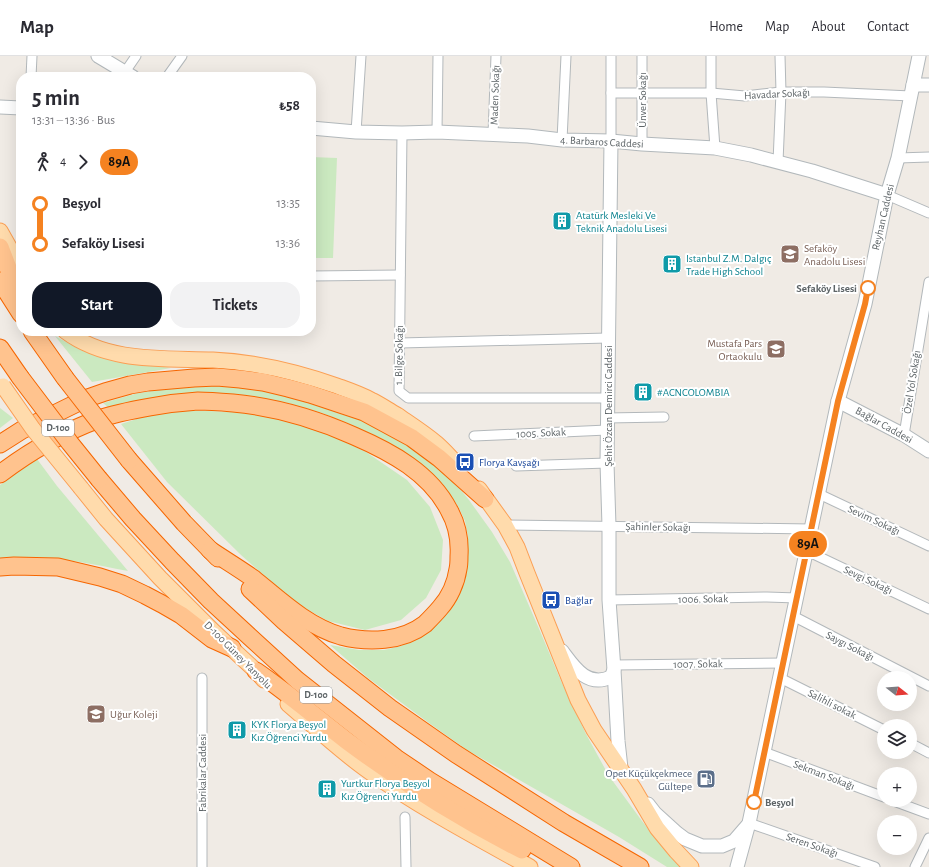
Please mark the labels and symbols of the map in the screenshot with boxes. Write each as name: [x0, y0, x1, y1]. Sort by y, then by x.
street label: Maden Sokağı: [488, 65, 502, 125]
street label: Ünver Sokağı: [637, 72, 648, 128]
street label: Havadar Sokağı: [744, 87, 810, 101]
street label: 4. Barbaros Caddesi: [560, 134, 644, 150]
street label: Reyhan Caddesi: [870, 183, 896, 251]
building icon: Atatürk Mesleki Ve Teknik Anadolu Lisesi: [551, 210, 573, 232]
place label: Atatürk Mesleki Ve Teknik Anadolu Lisesi: [576, 210, 667, 234]
school or university icon: Sefaköy Anadolu Lisesi: [779, 243, 801, 265]
place label: Sefaköy Anadolu Lisesi: [804, 243, 865, 267]
building icon: Istanbul Z.M. Dalgıç Trade High School: [661, 253, 683, 275]
place label: Istanbul Z.M. Dalgıç Trade High School: [686, 253, 772, 277]
marker: Sefaköy Lisesi: [860, 280, 876, 296]
place label: Sefaköy Lisesi: [796, 283, 857, 294]
street label: 1. Bilge Sokağı: [393, 325, 405, 385]
place label: Mustafa Pars Ortaokulu: [707, 338, 762, 362]
school or university icon: Mustafa Pars Ortaokulu: [765, 338, 787, 360]
street label: Şehit Özcan Demirci Caddesi: [603, 345, 614, 467]
street label: Özel Yol Sokağı: [902, 349, 922, 415]
building icon: #ACNCOLOMBIA: [632, 381, 654, 403]
place label: #ACNCOLOMBIA: [657, 387, 730, 398]
street label: Bağlar Caddesi: [854, 405, 914, 445]
road number: D-100: [42, 420, 74, 436]
street label: 1005. Sokak: [516, 426, 566, 440]
bus stop icon: Florya Kavşağı: [454, 451, 476, 473]
place label: Florya Kavşağı: [479, 457, 540, 468]
street label: Sevim Sokağı: [846, 503, 902, 537]
street label: Şahinler Sokağı: [625, 521, 691, 533]
line badge: 89A: [785, 531, 831, 557]
street label: Sevgi Sokağı: [842, 564, 894, 596]
bus stop icon: Bağlar: [540, 589, 562, 611]
street label: 1006. Sokak: [678, 593, 728, 605]
place label: Bağlar: [565, 595, 593, 606]
street label: D-100 Güney Yanyolu: [202, 619, 274, 691]
street label: Saygı Sokağı: [824, 629, 876, 663]
street label: 1007. Sokak: [673, 658, 723, 670]
north arrow: [877, 671, 917, 711]
road number: D-100: [300, 687, 332, 703]
street label: Salihli sokak: [806, 687, 858, 721]
school or university icon: Uğur Koleji: [85, 703, 107, 725]
place label: Uğur Koleji: [110, 709, 158, 720]
building icon: KYK Florya Beşyol Kız Öğrenci Yurdu: [226, 719, 248, 741]
place label: KYK Florya Beşyol Kız Öğrenci Yurdu: [251, 719, 327, 743]
street label: Fabrikalar Caddesi: [197, 734, 208, 812]
street label: Sekman Sokağı: [792, 758, 856, 792]
place label: Opet Küçükçekmece Gültepe: [605, 768, 692, 792]
fuel station icon: Opet Küçükçekmece Gültepe: [695, 768, 717, 790]
building icon: Yurtkur Florya Beşyol Kız Öğrenci Yurdu: [316, 778, 338, 800]
place label: Yurtkur Florya Beşyol Kız Öğrenci Yurdu: [341, 778, 430, 802]
marker: Beşyol: [746, 794, 762, 810]
place label: Beşyol: [765, 797, 794, 808]
street label: Seren Sokağı: [784, 831, 840, 859]

